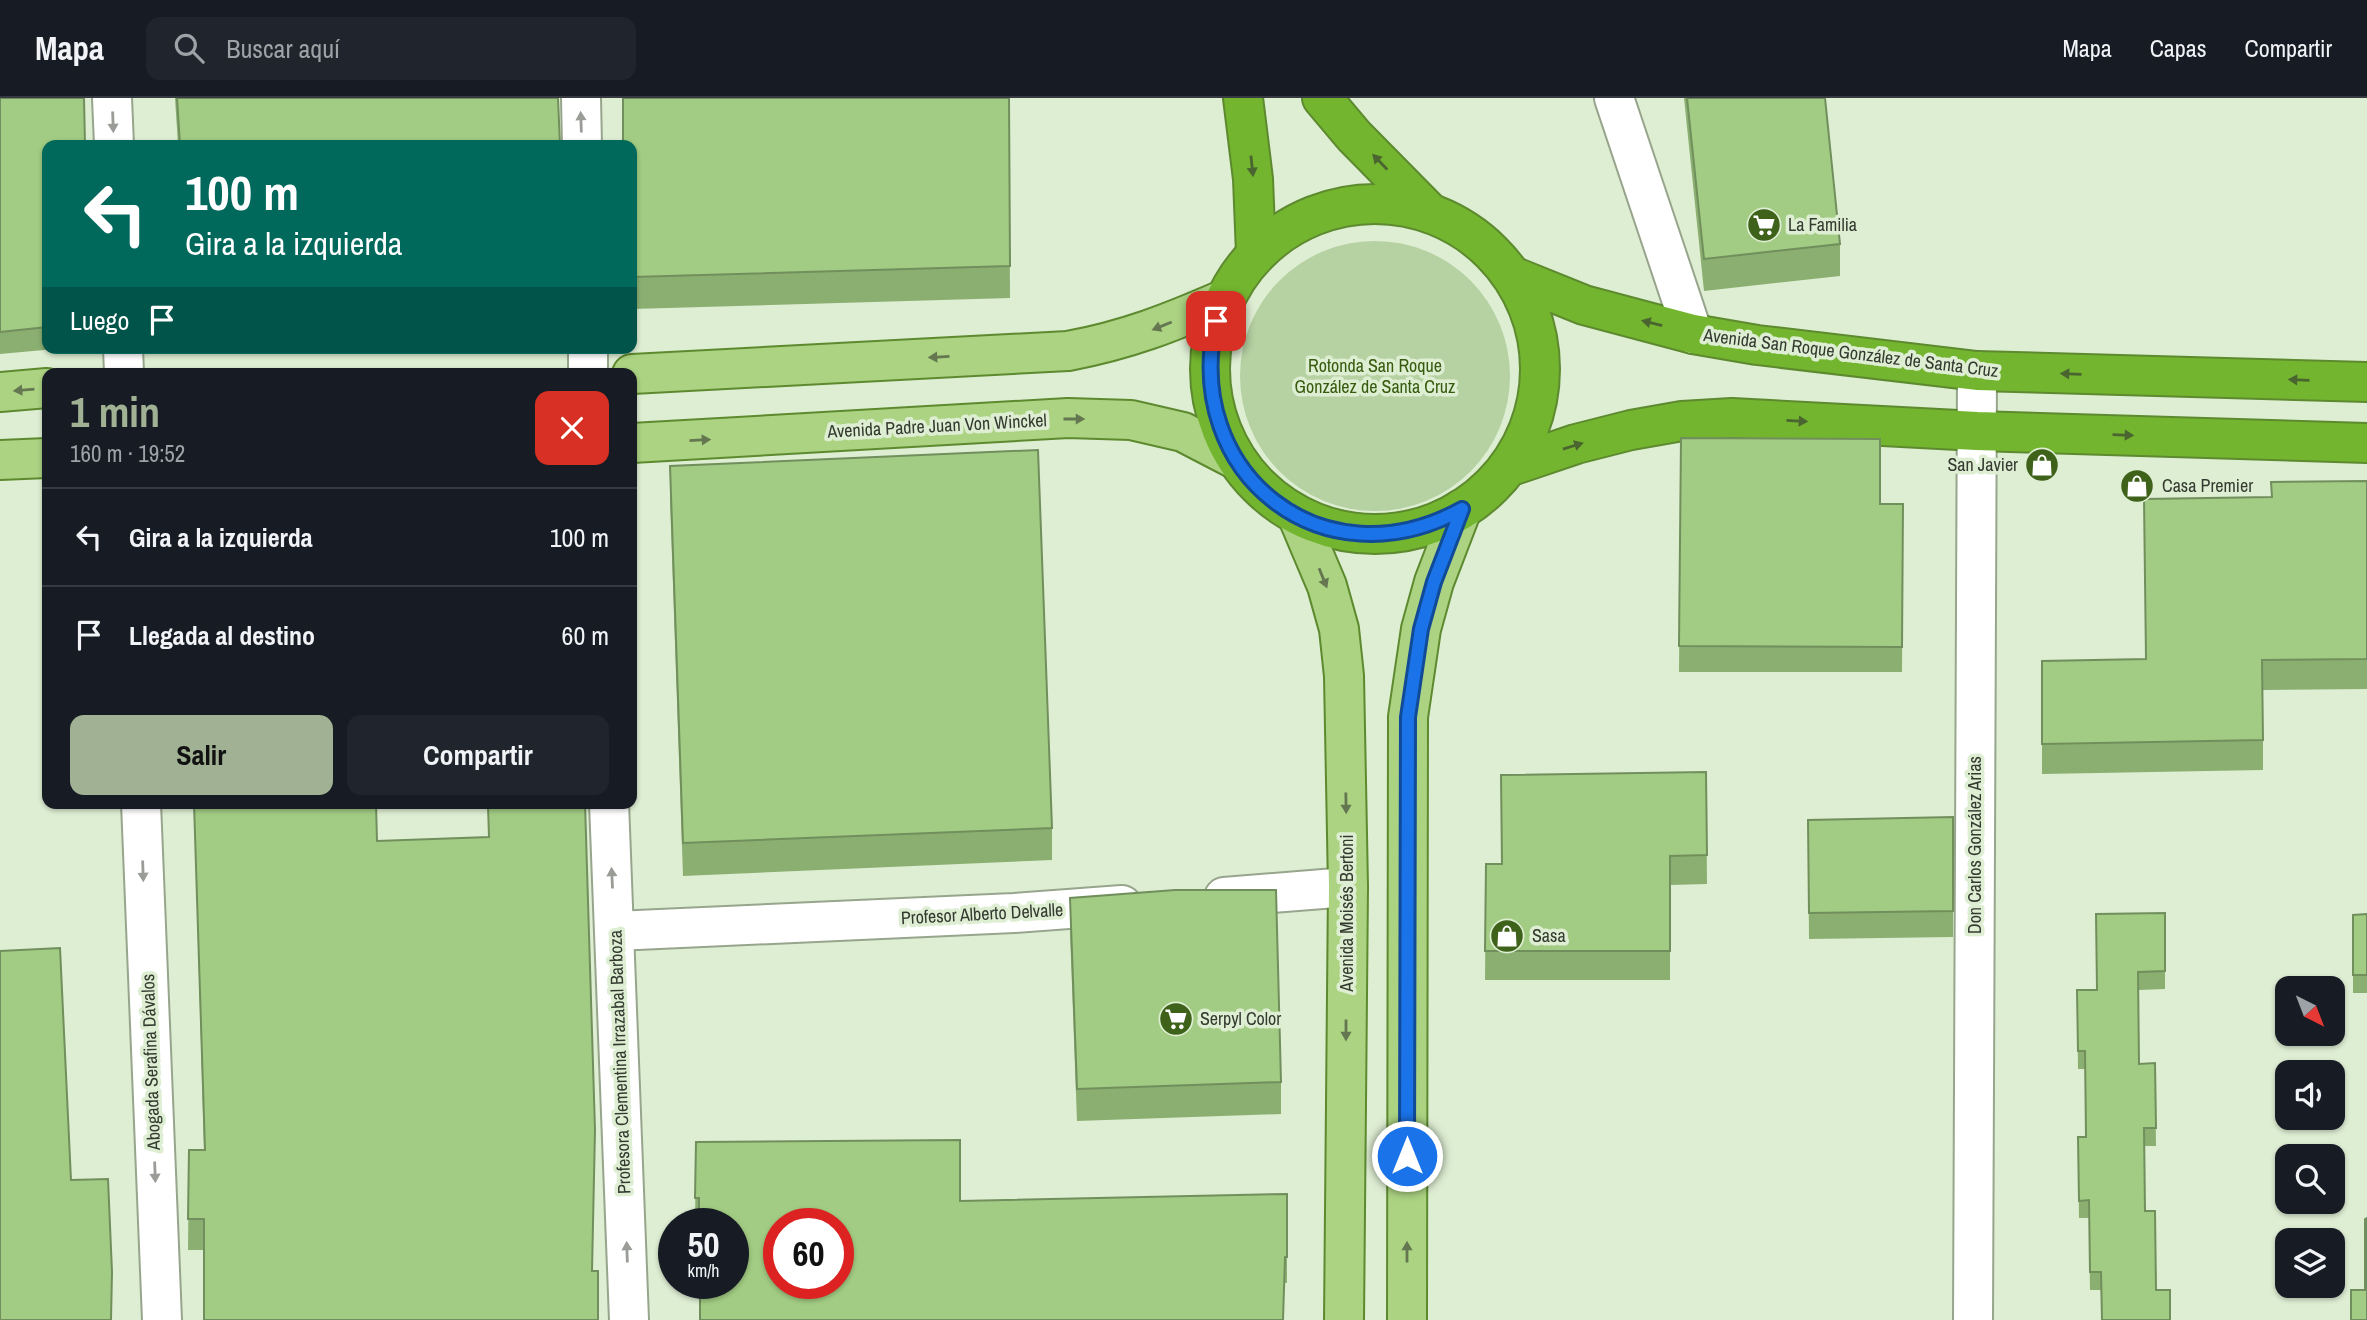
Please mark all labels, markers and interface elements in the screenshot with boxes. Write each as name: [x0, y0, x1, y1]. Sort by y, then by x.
search box: [146, 17, 636, 80]
text: Mapa: [35, 26, 104, 70]
icon: search: [170, 29, 208, 67]
text: Buscar aquí: [226, 31, 340, 66]
text: Mapa: [2062, 32, 2112, 64]
text: Capas: [2150, 32, 2207, 64]
text: Compartir: [2245, 32, 2332, 64]
one-way arrow: [576, 110, 587, 132]
one-way arrow: [108, 111, 119, 133]
one-way arrow: [1247, 155, 1258, 177]
one-way arrow: [1372, 155, 1389, 171]
text: 100 m: [185, 159, 299, 225]
icon: left: [70, 168, 161, 259]
supermarket icon: La Familia: [1745, 206, 1783, 244]
place label: La Familia: [1788, 212, 1857, 237]
text: Gira a la izquierda: [185, 222, 402, 265]
pin: [1186, 291, 1246, 351]
icon: arrive: [143, 301, 181, 339]
icon: arrive: [1197, 302, 1235, 340]
text: Luego: [70, 303, 129, 338]
one-way arrow: [1641, 317, 1663, 328]
one-way arrow: [1152, 320, 1173, 331]
street label: Avenida San Roque González de Santa Cruz: [1701, 322, 2000, 383]
one-way arrow: [927, 352, 949, 363]
park label: Rotonda San Roque González de Santa Cruz: [1295, 353, 1455, 399]
one-way arrow: [2060, 368, 2082, 379]
one-way arrow: [2288, 374, 2310, 386]
text: 1 min: [70, 384, 160, 440]
one-way arrow: [12, 385, 34, 396]
button: close: [535, 391, 609, 465]
street label: Avenida Padre Juan Von Winckel: [826, 407, 1047, 444]
one-way arrow: [1063, 413, 1085, 425]
one-way arrow: [1787, 416, 1809, 427]
one-way arrow: [2112, 430, 2134, 441]
one-way arrow: [689, 434, 711, 445]
text: 160 m · 19:52: [70, 438, 185, 469]
one-way arrow: [1563, 440, 1584, 450]
shop icon: San Javier: [2023, 446, 2061, 484]
place label: San Javier: [1947, 452, 2018, 477]
shop icon: Casa Premier: [2118, 467, 2156, 505]
place label: Casa Premier: [2162, 473, 2253, 498]
icon: left: [70, 518, 108, 556]
text: Gira a la izquierda: [129, 520, 313, 555]
text: 100 m: [550, 520, 609, 555]
one-way arrow: [1318, 568, 1329, 589]
icon: arrive: [70, 616, 108, 654]
text: Llegada al destino: [129, 618, 315, 653]
text: 60 m: [562, 618, 609, 653]
button: Salir: [70, 715, 333, 795]
button: Compartir: [347, 715, 609, 795]
street label: Don Carlos González Arias: [1962, 756, 1987, 934]
one-way arrow: [1340, 792, 1352, 814]
street label: Avenida Moisés Bertoni: [1334, 834, 1359, 993]
one-way arrow: [138, 861, 149, 883]
one-way arrow: [607, 866, 618, 888]
street label: Profesor Alberto Delvalle: [900, 897, 1064, 930]
shop icon: Sasa: [1488, 917, 1526, 955]
place label: Sasa: [1532, 923, 1566, 948]
street label: Profesora Clementina Irrazabal Barboza: [602, 930, 637, 1194]
street label: Abogada Serafina Dávalos: [135, 973, 166, 1152]
north arrow: [2275, 976, 2345, 1046]
map controls: [2275, 976, 2345, 1298]
supermarket icon: Serpyl Color: [1157, 1000, 1195, 1038]
place label: Serpyl Color: [1200, 1006, 1281, 1031]
one-way arrow: [1341, 1019, 1352, 1041]
button: sound: [2275, 1060, 2345, 1130]
position arrow: [1370, 1119, 1444, 1193]
button: search: [2275, 1144, 2345, 1214]
one-way arrow: [150, 1161, 161, 1183]
speed limit sign: 60: [763, 1208, 854, 1299]
text: 50: [688, 1221, 719, 1268]
button: layers: [2275, 1228, 2345, 1298]
one-way arrow: [621, 1241, 632, 1263]
one-way arrow: [1401, 1241, 1413, 1263]
text: km/h: [688, 1258, 720, 1283]

